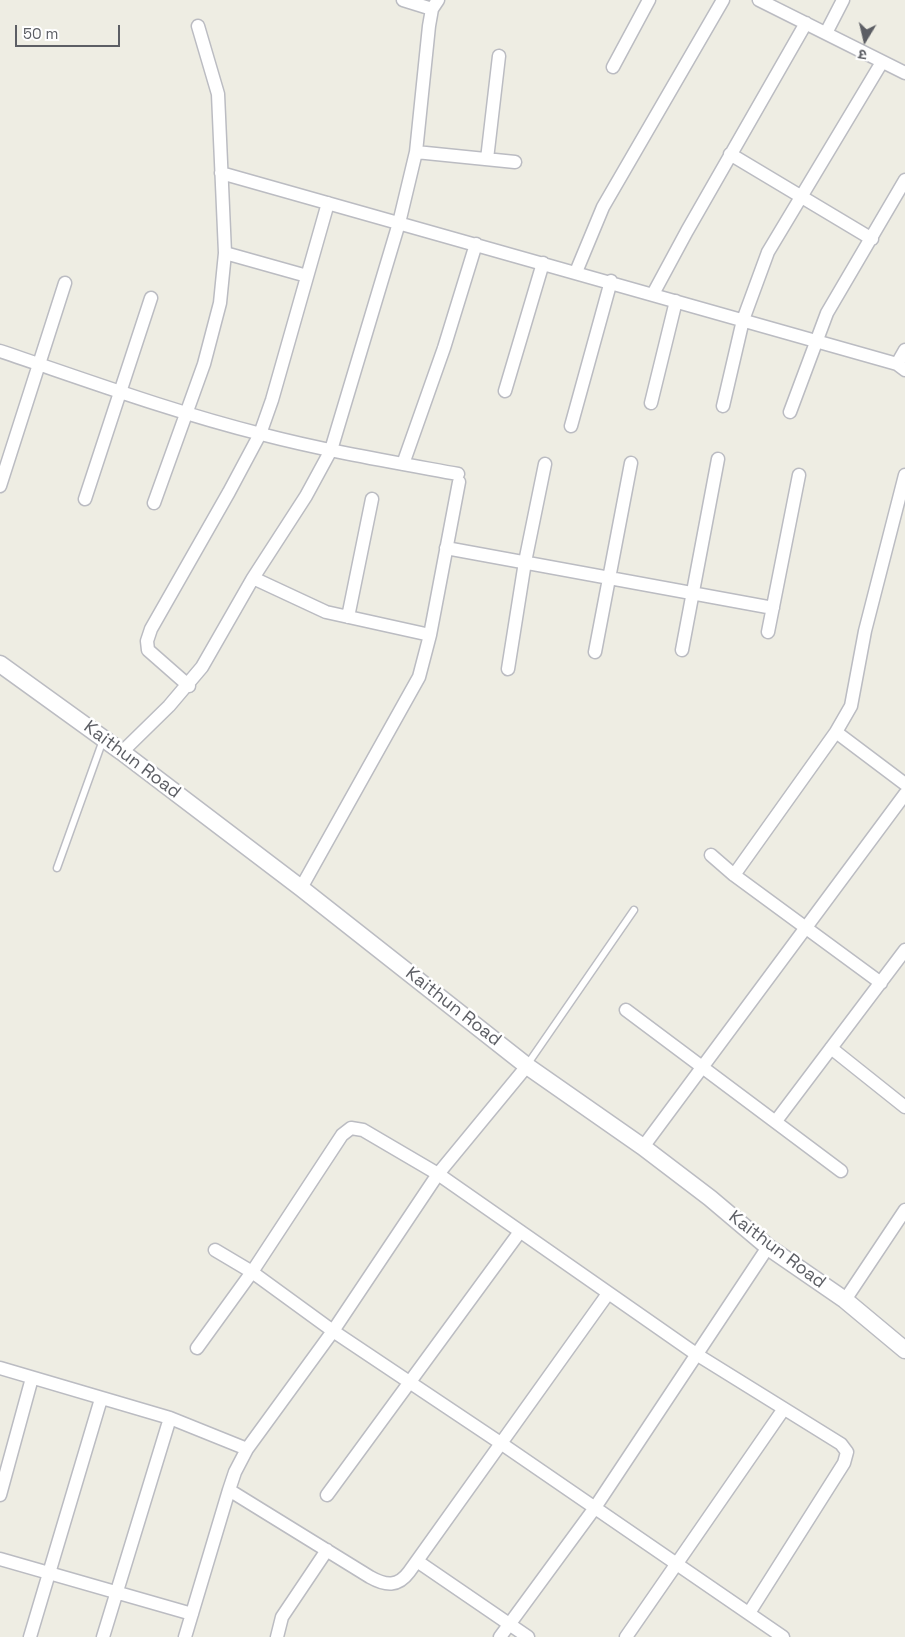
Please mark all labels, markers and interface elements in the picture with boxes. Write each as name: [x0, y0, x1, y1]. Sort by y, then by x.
scale bar: [18, 15, 122, 47]
north arrow: [840, 15, 890, 65]
text: 50 m: [23, 24, 58, 43]
text: उ: [857, 45, 868, 64]
street label: Kaithun Road: [79, 717, 185, 803]
street label: Kaithun Road: [401, 963, 505, 1051]
street label: Kaithun Road: [724, 1207, 830, 1293]

